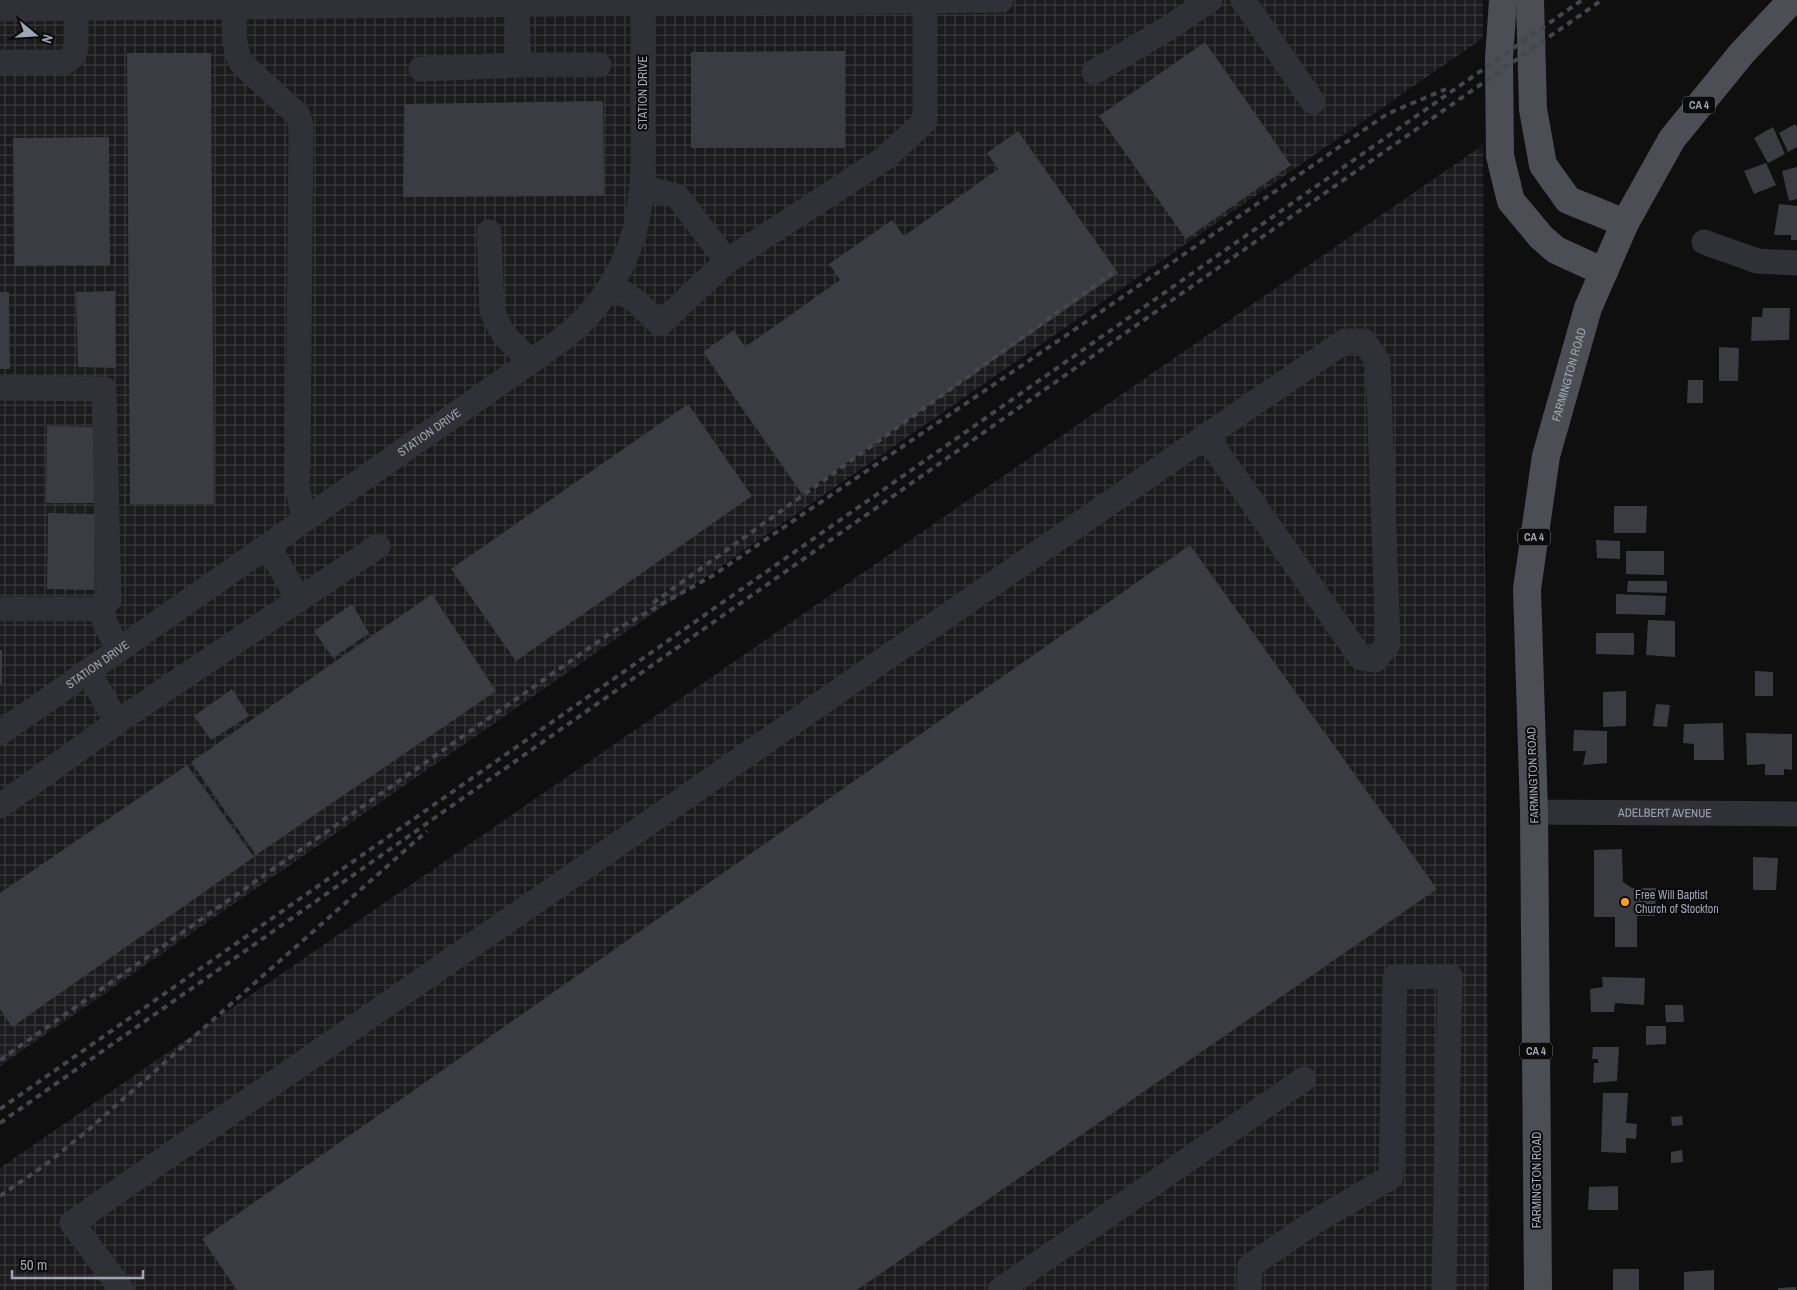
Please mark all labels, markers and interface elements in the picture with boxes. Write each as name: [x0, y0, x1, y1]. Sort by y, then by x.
north arrow: [10, 10, 60, 60]
text: N: [38, 32, 57, 46]
street label: STATION DRIVE: [635, 56, 651, 130]
road number: CA 4: [1683, 96, 1715, 114]
street label: FARMINGTON ROAD: [1548, 326, 1590, 423]
street label: STATION DRIVE: [394, 405, 464, 460]
road number: CA 4: [1518, 528, 1550, 546]
street label: STATION DRIVE: [63, 637, 132, 693]
street label: FARMINGTON ROAD: [1523, 726, 1543, 824]
street label: ADELBERT AVENUE: [1617, 805, 1712, 821]
place label: Free Will Baptist Church of Stockton: [1635, 887, 1719, 917]
marker: Free Will Baptist Church of Stockton: [1619, 896, 1631, 908]
road number: CA 4: [1520, 1042, 1552, 1060]
street label: FARMINGTON ROAD: [1529, 1132, 1545, 1228]
scale bar: [12, 1248, 144, 1280]
text: 50 m: [20, 1254, 47, 1275]

